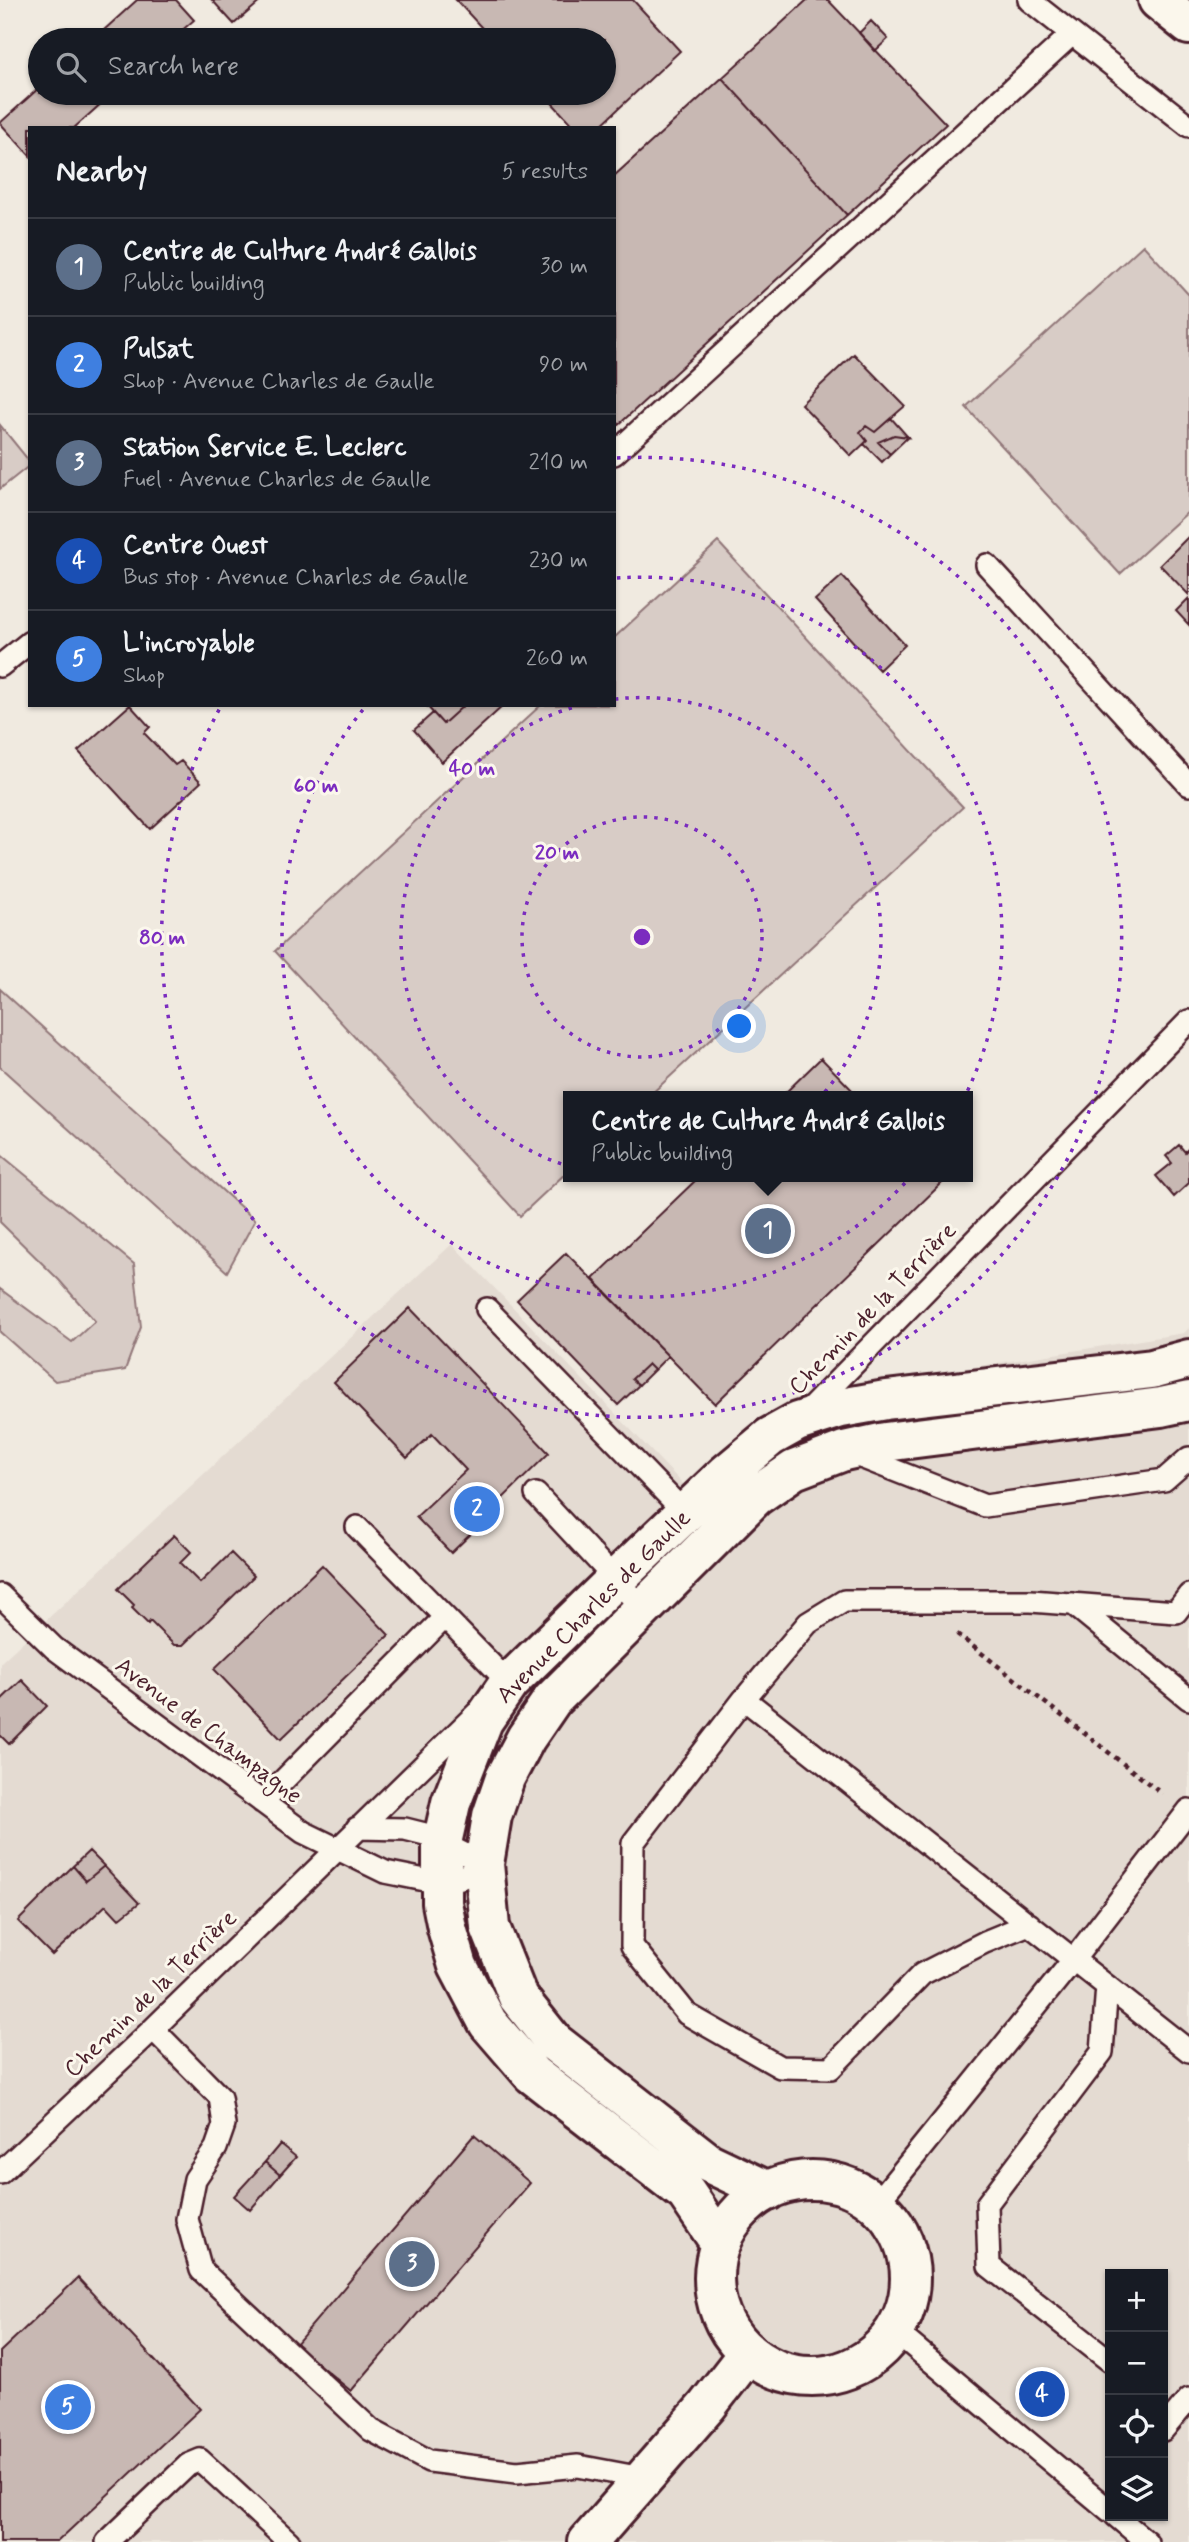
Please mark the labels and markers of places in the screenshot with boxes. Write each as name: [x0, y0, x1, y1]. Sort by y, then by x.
centre of rings: [630, 925, 654, 949]
pin: 1: [745, 1205, 791, 1257]
pin: 2: [454, 1483, 500, 1535]
pin: 3: [389, 2238, 435, 2290]
pin: 4: [1019, 2368, 1065, 2420]
pin: 5: [45, 2381, 91, 2433]

